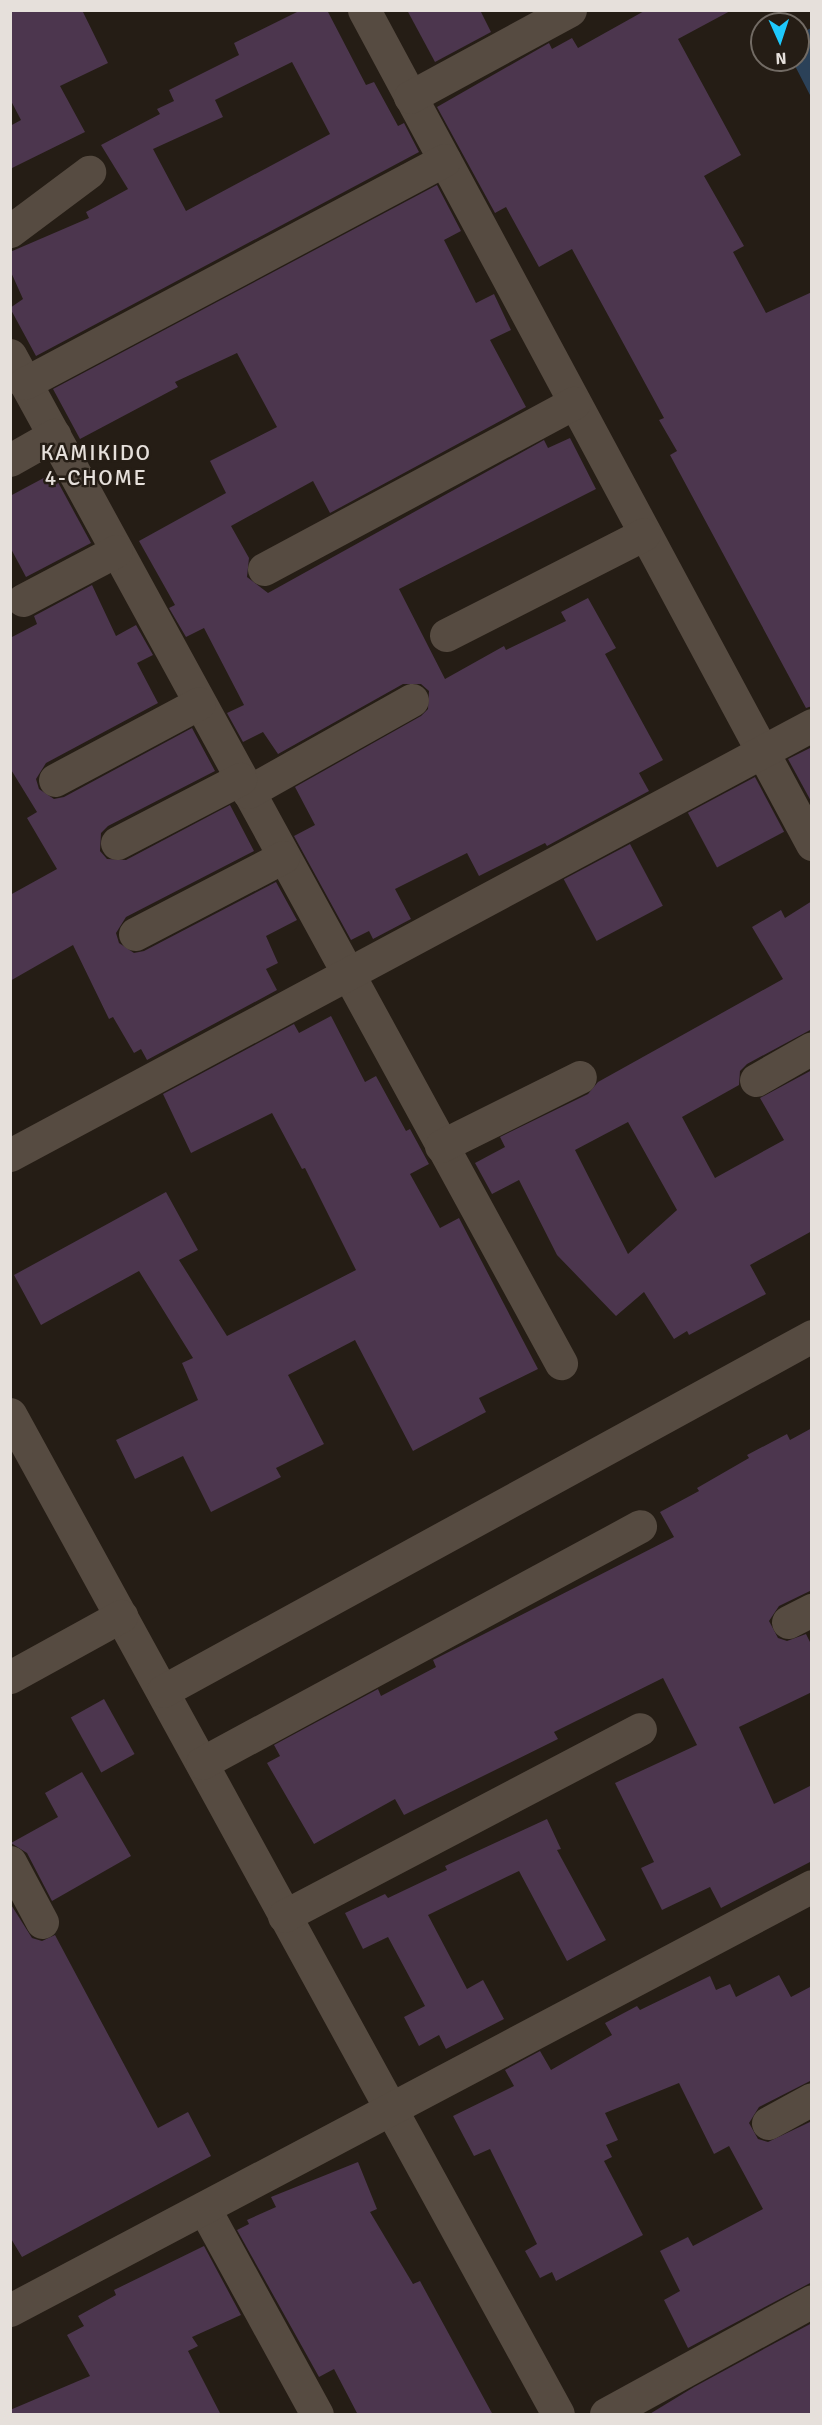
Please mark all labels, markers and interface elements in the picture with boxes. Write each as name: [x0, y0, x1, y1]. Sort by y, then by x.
north arrow: [750, 12, 810, 72]
text: N: [775, 48, 787, 68]
district label: KAMIKIDO 4-CHOME: [40, 439, 152, 490]

